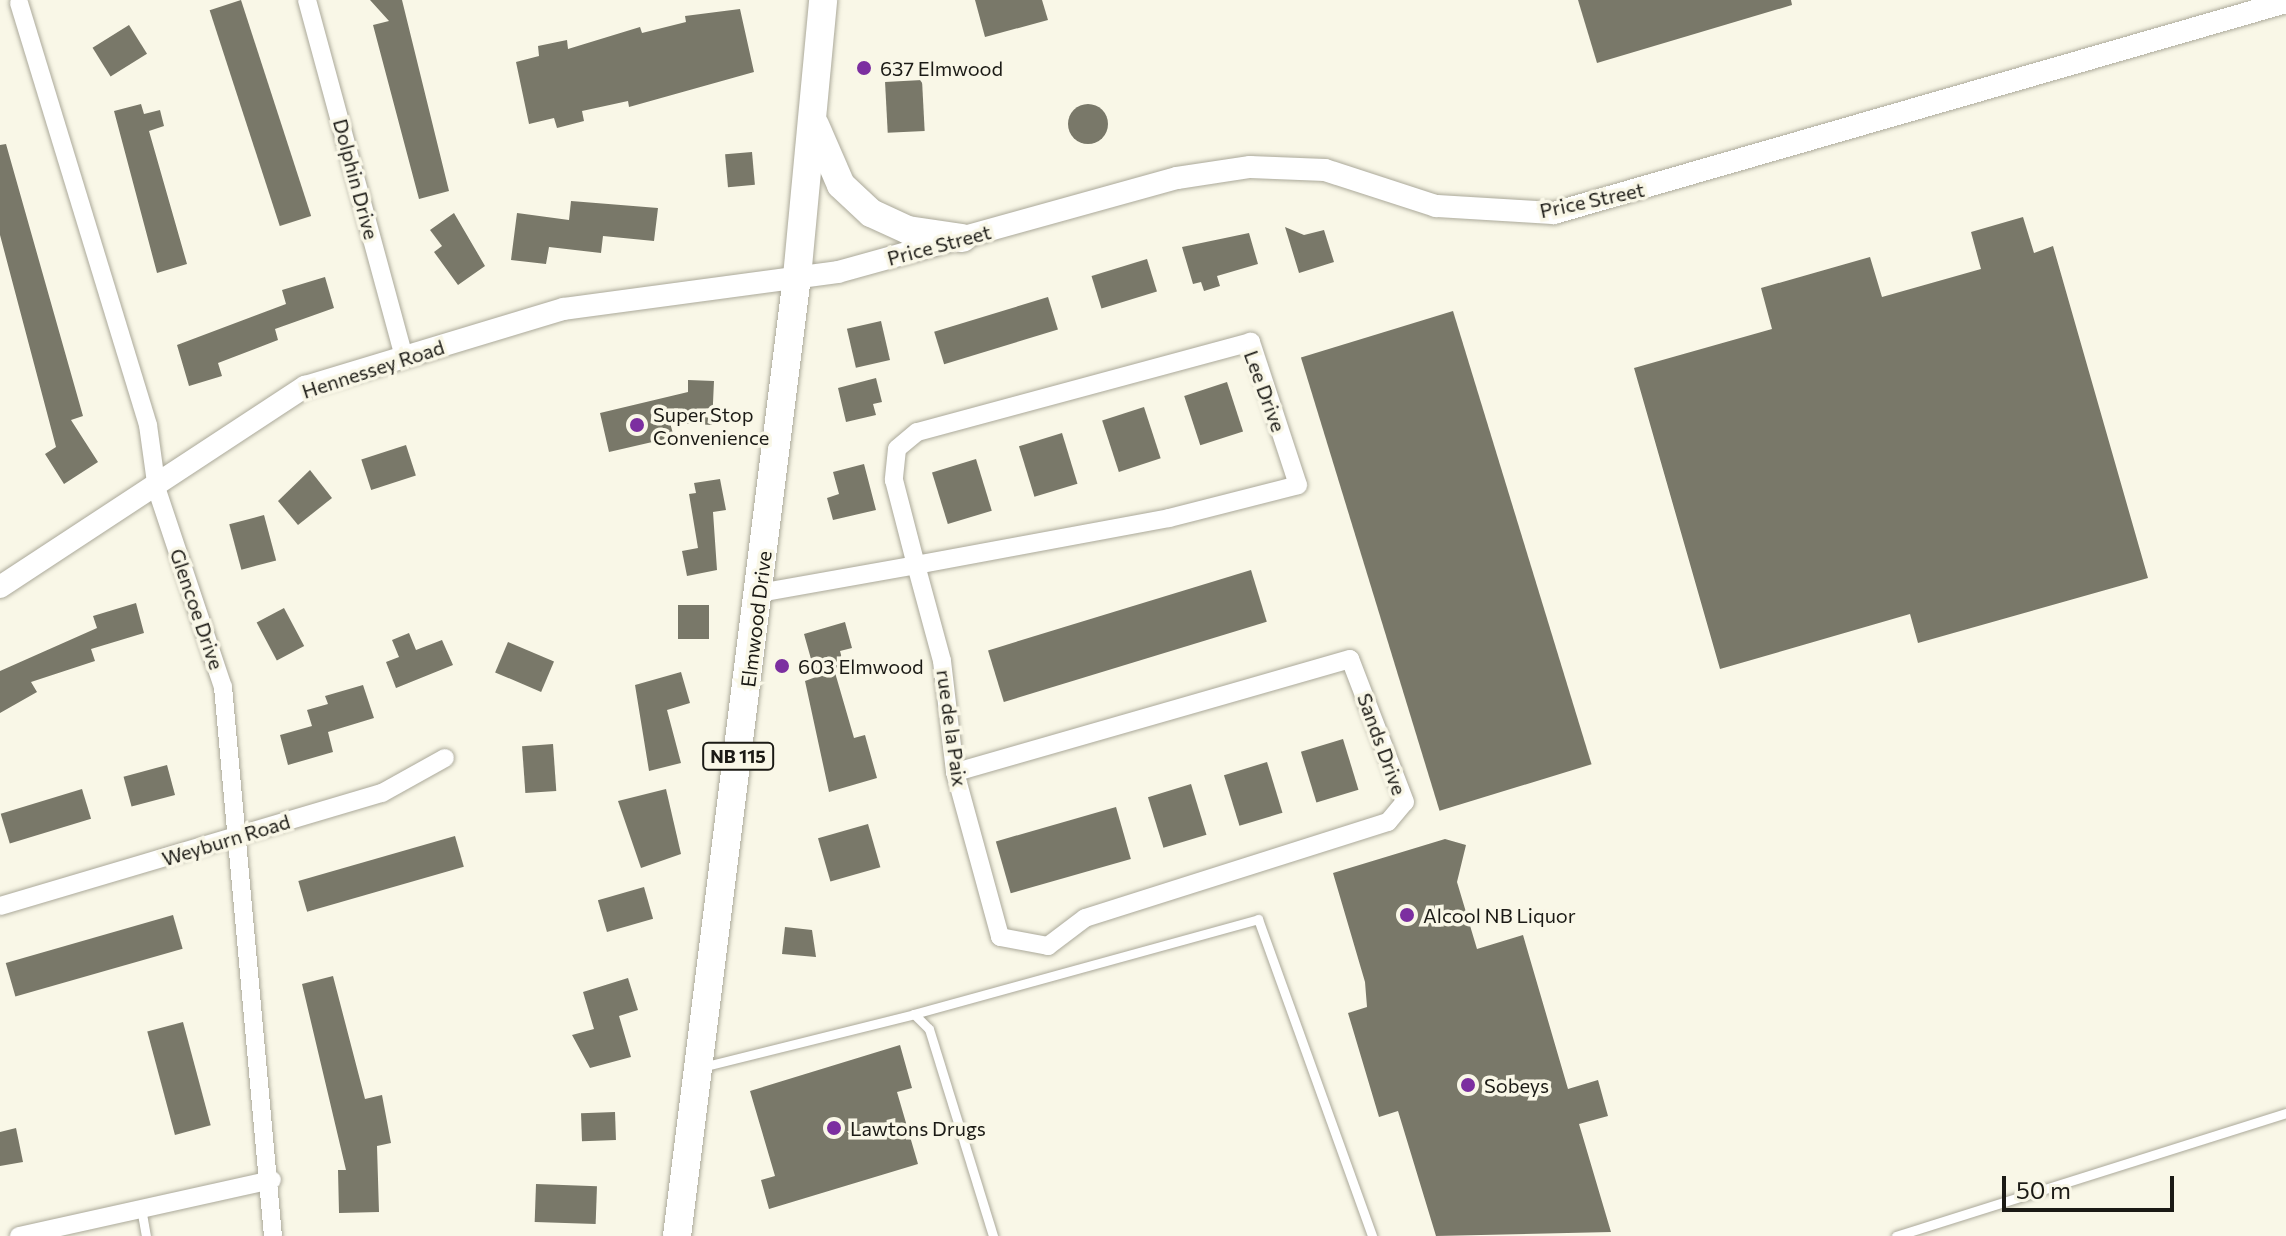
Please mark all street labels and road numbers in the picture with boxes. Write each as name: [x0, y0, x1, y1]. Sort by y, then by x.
street label: Dolphin Drive: [328, 116, 384, 242]
street label: Price Street: [1537, 177, 1647, 223]
street label: Price Street: [884, 220, 994, 270]
street label: Hennessey Road: [299, 335, 447, 403]
street label: Lee Drive: [1239, 347, 1291, 435]
street label: Glencoe Drive: [165, 545, 229, 673]
street label: Elmwood Drive: [736, 549, 776, 689]
street label: rue de la Paix: [932, 668, 972, 788]
street label: Sands Drive: [1353, 690, 1411, 798]
road number: NB 115: [702, 742, 774, 770]
street label: Weyburn Road: [159, 809, 293, 871]

